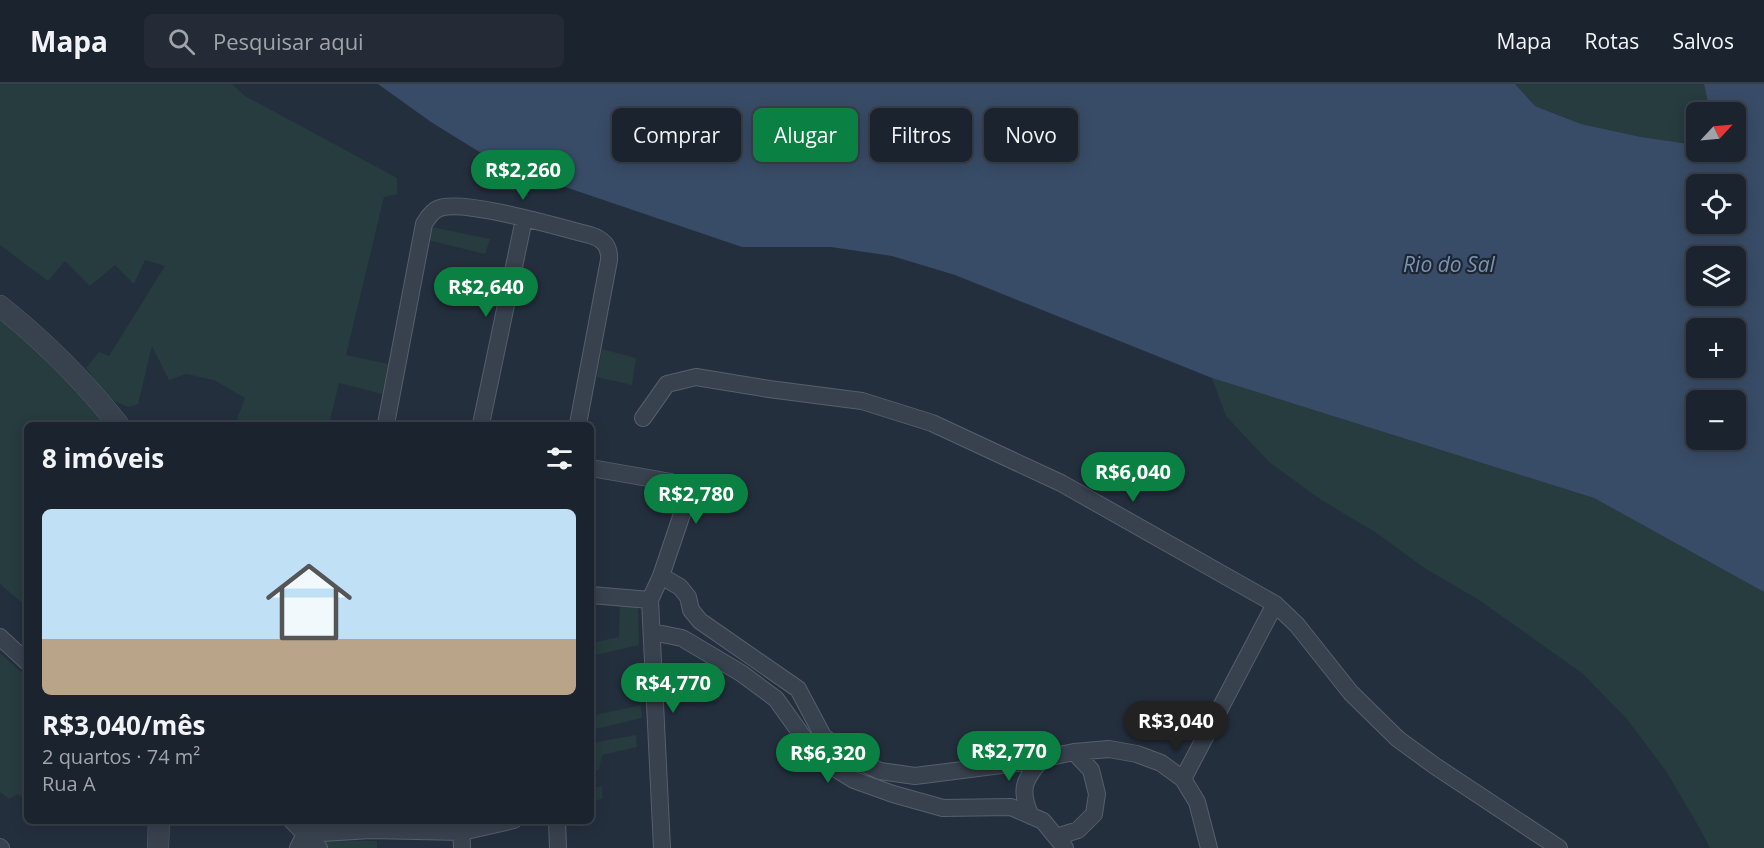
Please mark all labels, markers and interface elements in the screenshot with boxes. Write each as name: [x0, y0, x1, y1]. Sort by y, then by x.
search box: [144, 14, 564, 68]
text: Mapa: [30, 22, 108, 60]
icon: search: [165, 25, 198, 58]
text: Pesquisar aqui: [213, 26, 364, 56]
text: Mapa: [1497, 27, 1552, 55]
text: Rotas: [1585, 27, 1639, 55]
text: Salvos: [1672, 27, 1734, 55]
north arrow: [1686, 102, 1746, 162]
map controls: [1686, 102, 1746, 450]
chip: Comprar: [612, 108, 741, 162]
chip: Alugar: [753, 108, 858, 162]
chip: Filtros: [870, 108, 972, 162]
chip: Novo: [984, 108, 1078, 162]
pin: R$2,260: [468, 150, 578, 201]
text: R$2,260: [485, 156, 561, 183]
button: locate: [1686, 174, 1746, 234]
button: layers: [1686, 246, 1746, 306]
water label: Rio do Sal: [1403, 250, 1496, 278]
pin: R$2,640: [431, 267, 541, 318]
text: R$2,640: [448, 273, 524, 300]
button: +: [1686, 318, 1746, 378]
button: −: [1686, 390, 1746, 450]
text: 8 imóveis: [42, 440, 164, 476]
icon: filters: [543, 442, 576, 475]
pin: R$6,040: [1078, 452, 1188, 503]
text: R$6,040: [1095, 458, 1171, 485]
pin: R$2,780: [641, 474, 751, 525]
text: R$2,780: [658, 480, 734, 507]
icon: home: [255, 548, 363, 656]
pin: R$4,770: [618, 663, 728, 714]
text: R$4,770: [635, 669, 711, 696]
pin: R$3,040: [1121, 701, 1231, 752]
text: R$3,040/mês: [42, 707, 205, 743]
text: R$3,040: [1138, 707, 1214, 734]
pin: R$2,770: [954, 731, 1064, 782]
pin: R$6,320: [773, 733, 883, 784]
text: R$2,770: [971, 737, 1047, 764]
text: R$6,320: [790, 739, 866, 766]
text: 2 quartos · 74 m²: [42, 743, 200, 770]
text: Rua A: [42, 770, 96, 797]

